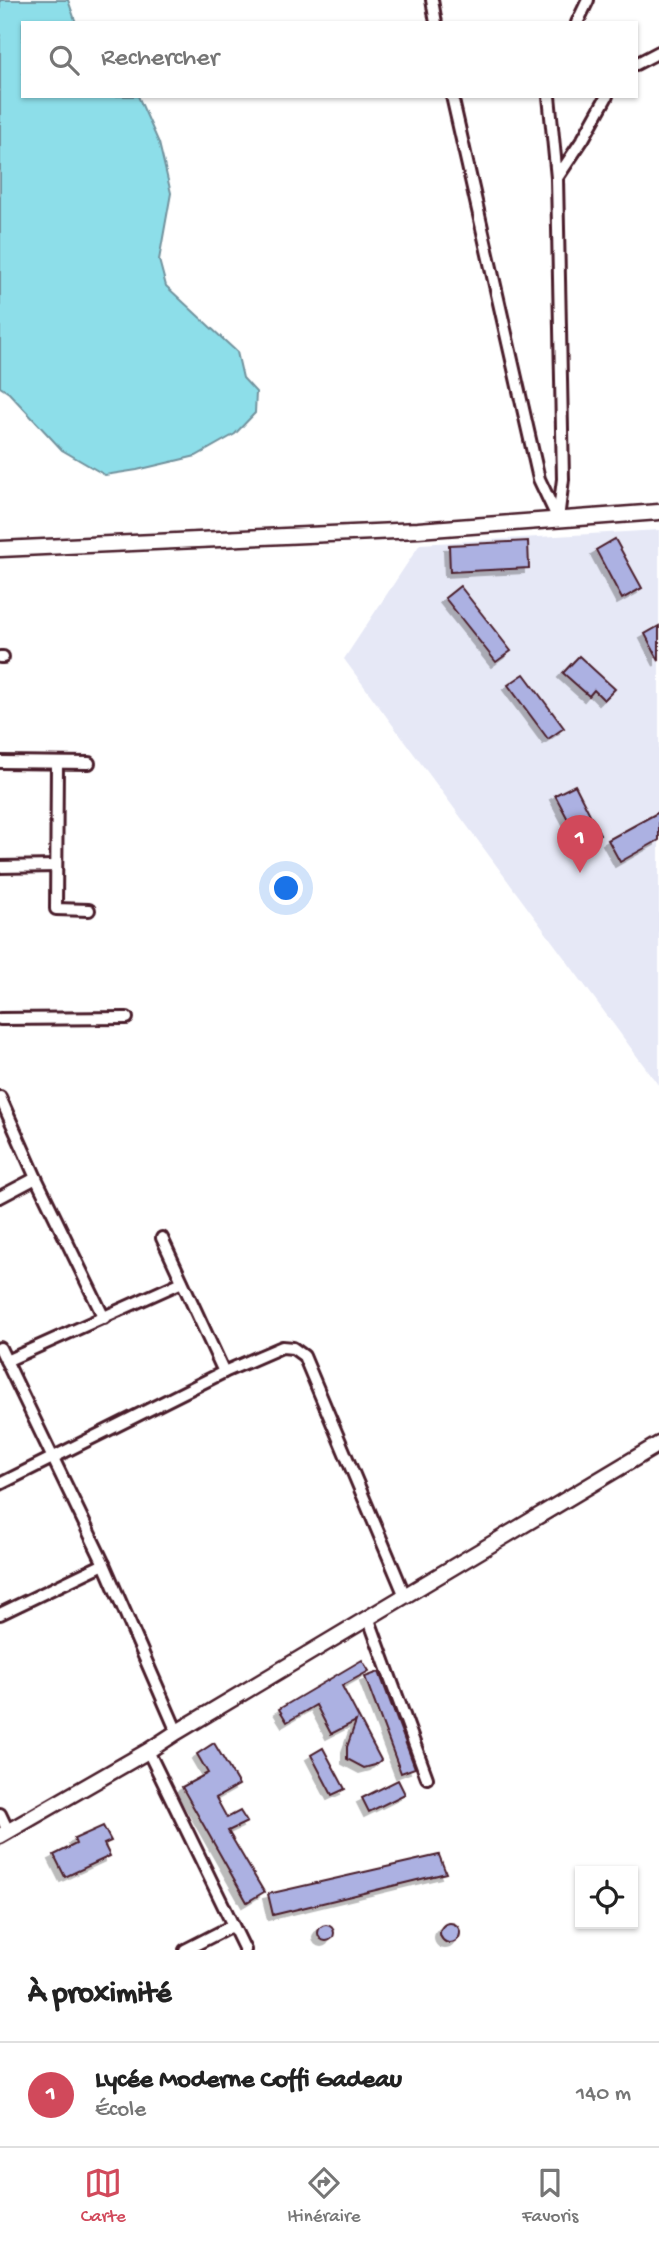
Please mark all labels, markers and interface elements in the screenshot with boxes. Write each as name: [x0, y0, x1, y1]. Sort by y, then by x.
search box: [21, 21, 638, 98]
icon: search: [45, 41, 83, 79]
text: Rechercher: [101, 44, 219, 75]
pin: 1: [557, 815, 603, 873]
your location: [269, 871, 303, 905]
map controls: [575, 1866, 638, 1929]
button: locate: [575, 1866, 638, 1929]
text: À proximité: [28, 1978, 172, 2013]
text: Lycée Moderne Coffi Gadeau: [95, 2066, 402, 2097]
text: 1: [46, 2081, 56, 2108]
text: 140 m: [576, 2081, 631, 2108]
text: École: [95, 2097, 146, 2124]
tab: Carte: [81, 2164, 126, 2229]
tab: Itinéraire: [287, 2164, 360, 2229]
tab: Favoris: [522, 2164, 578, 2229]

